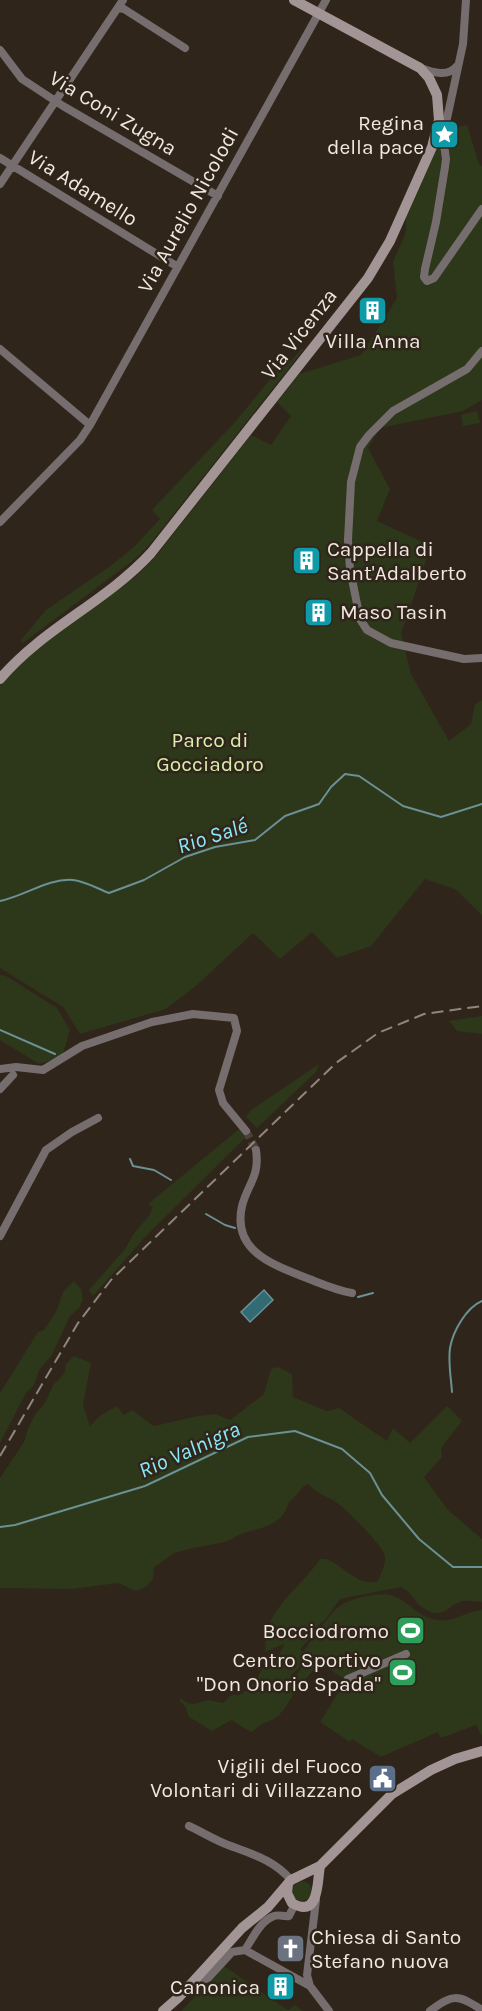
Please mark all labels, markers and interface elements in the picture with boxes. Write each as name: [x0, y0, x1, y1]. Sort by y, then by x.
street label: Via Coni Zugna: [45, 66, 181, 160]
place label: Regina della pace: [327, 111, 424, 159]
place icon: Regina della pace: [429, 119, 461, 151]
street label: Via Aurelio Nicolodi: [133, 123, 243, 297]
street label: Via Adamello: [24, 145, 142, 231]
street label: Via Vicenza: [256, 284, 342, 384]
building icon: Villa Anna: [357, 294, 389, 326]
place label: Villa Anna: [325, 329, 421, 353]
place label: Cappella di Sant'Adalberto: [327, 537, 467, 585]
building icon: Cappella di Sant'Adalberto: [290, 545, 322, 577]
building icon: Maso Tasin: [303, 596, 335, 628]
place label: Maso Tasin: [340, 600, 447, 624]
park label: Parco di Gocciadoro: [156, 728, 264, 776]
water label: Rio Salé: [174, 812, 251, 859]
water label: Rio Valnigra: [135, 1416, 244, 1484]
sports icon: Bocciodromo: [394, 1615, 426, 1647]
place label: Bocciodromo: [262, 1619, 389, 1643]
place label: Centro Sportivo "Don Onorio Spada": [197, 1648, 381, 1696]
sports icon: Centro Sportivo "Don Onorio Spada": [386, 1656, 418, 1688]
place label: Vigili del Fuoco Volontari di Villazzano: [150, 1754, 362, 1802]
public building icon: Vigili del Fuoco Volontari di Villazzano: [367, 1762, 399, 1794]
place label: Chiesa di Santo Stefano nuova: [311, 1925, 461, 1973]
church icon: Chiesa di Santo Stefano nuova: [274, 1933, 306, 1965]
building icon: Canonica: [265, 1971, 297, 2003]
place label: Canonica: [170, 1975, 260, 1999]

